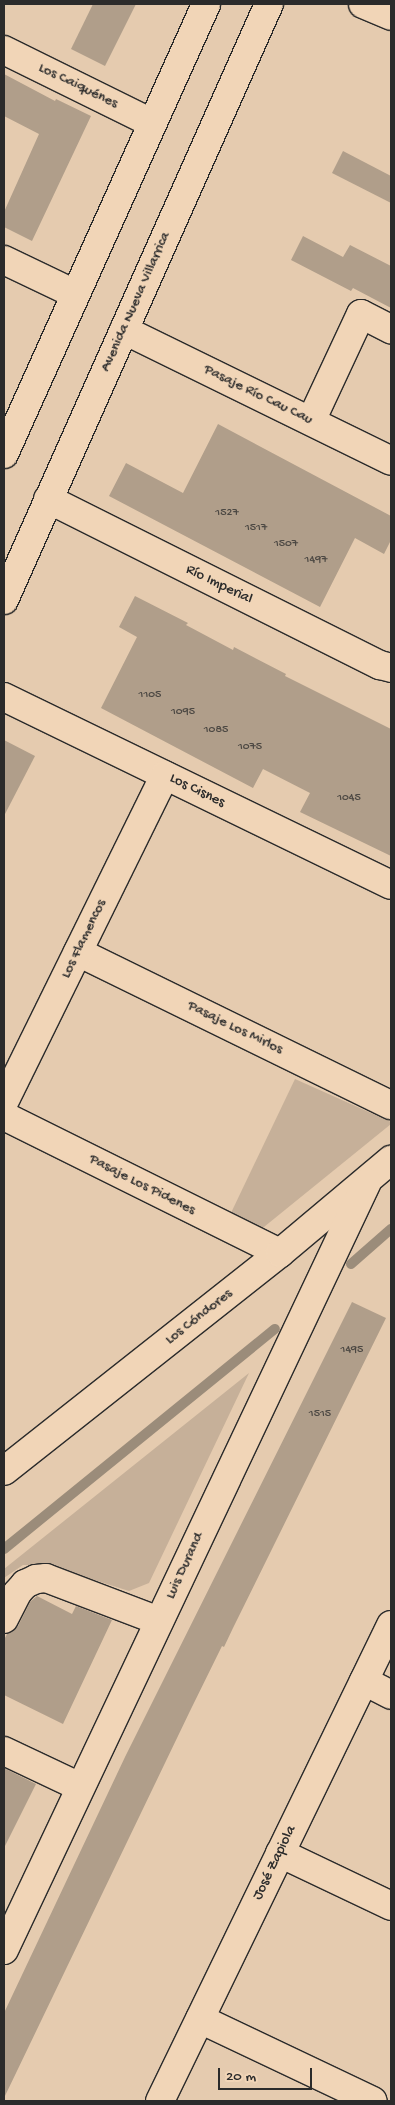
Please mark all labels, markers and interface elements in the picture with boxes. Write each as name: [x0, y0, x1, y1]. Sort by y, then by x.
street label: Los Caiquénes: [35, 59, 121, 113]
street label: Avenida Nueva Villarrica: [97, 229, 175, 375]
street label: Pasaje Río Cau Cau: [201, 361, 315, 429]
house number: 1527: [215, 507, 239, 521]
house number: 1517: [245, 522, 267, 536]
house number: 1507: [274, 538, 298, 552]
house number: 1497: [305, 554, 327, 568]
street label: Río Imperial: [183, 561, 255, 609]
house number: 1105: [139, 689, 161, 703]
house number: 1095: [171, 706, 195, 720]
house number: 1085: [204, 724, 228, 738]
house number: 1075: [238, 741, 262, 755]
street label: Los Cisnes: [166, 770, 228, 812]
house number: 1045: [337, 792, 361, 806]
street label: Los Flamencos: [57, 897, 111, 981]
street label: Pasaje Los Mirlos: [184, 997, 286, 1059]
street label: Pasaje Los Pidenes: [86, 1150, 198, 1220]
street label: Los Cóndores: [162, 1285, 236, 1349]
house number: 1495: [341, 1344, 363, 1358]
house number: 1515: [309, 1408, 331, 1422]
street label: Luis Durand: [162, 1530, 208, 1602]
street label: José Zapiola: [249, 1823, 301, 1903]
scale bar: [220, 2058, 314, 2090]
text: 20 m: [226, 2068, 256, 2086]

